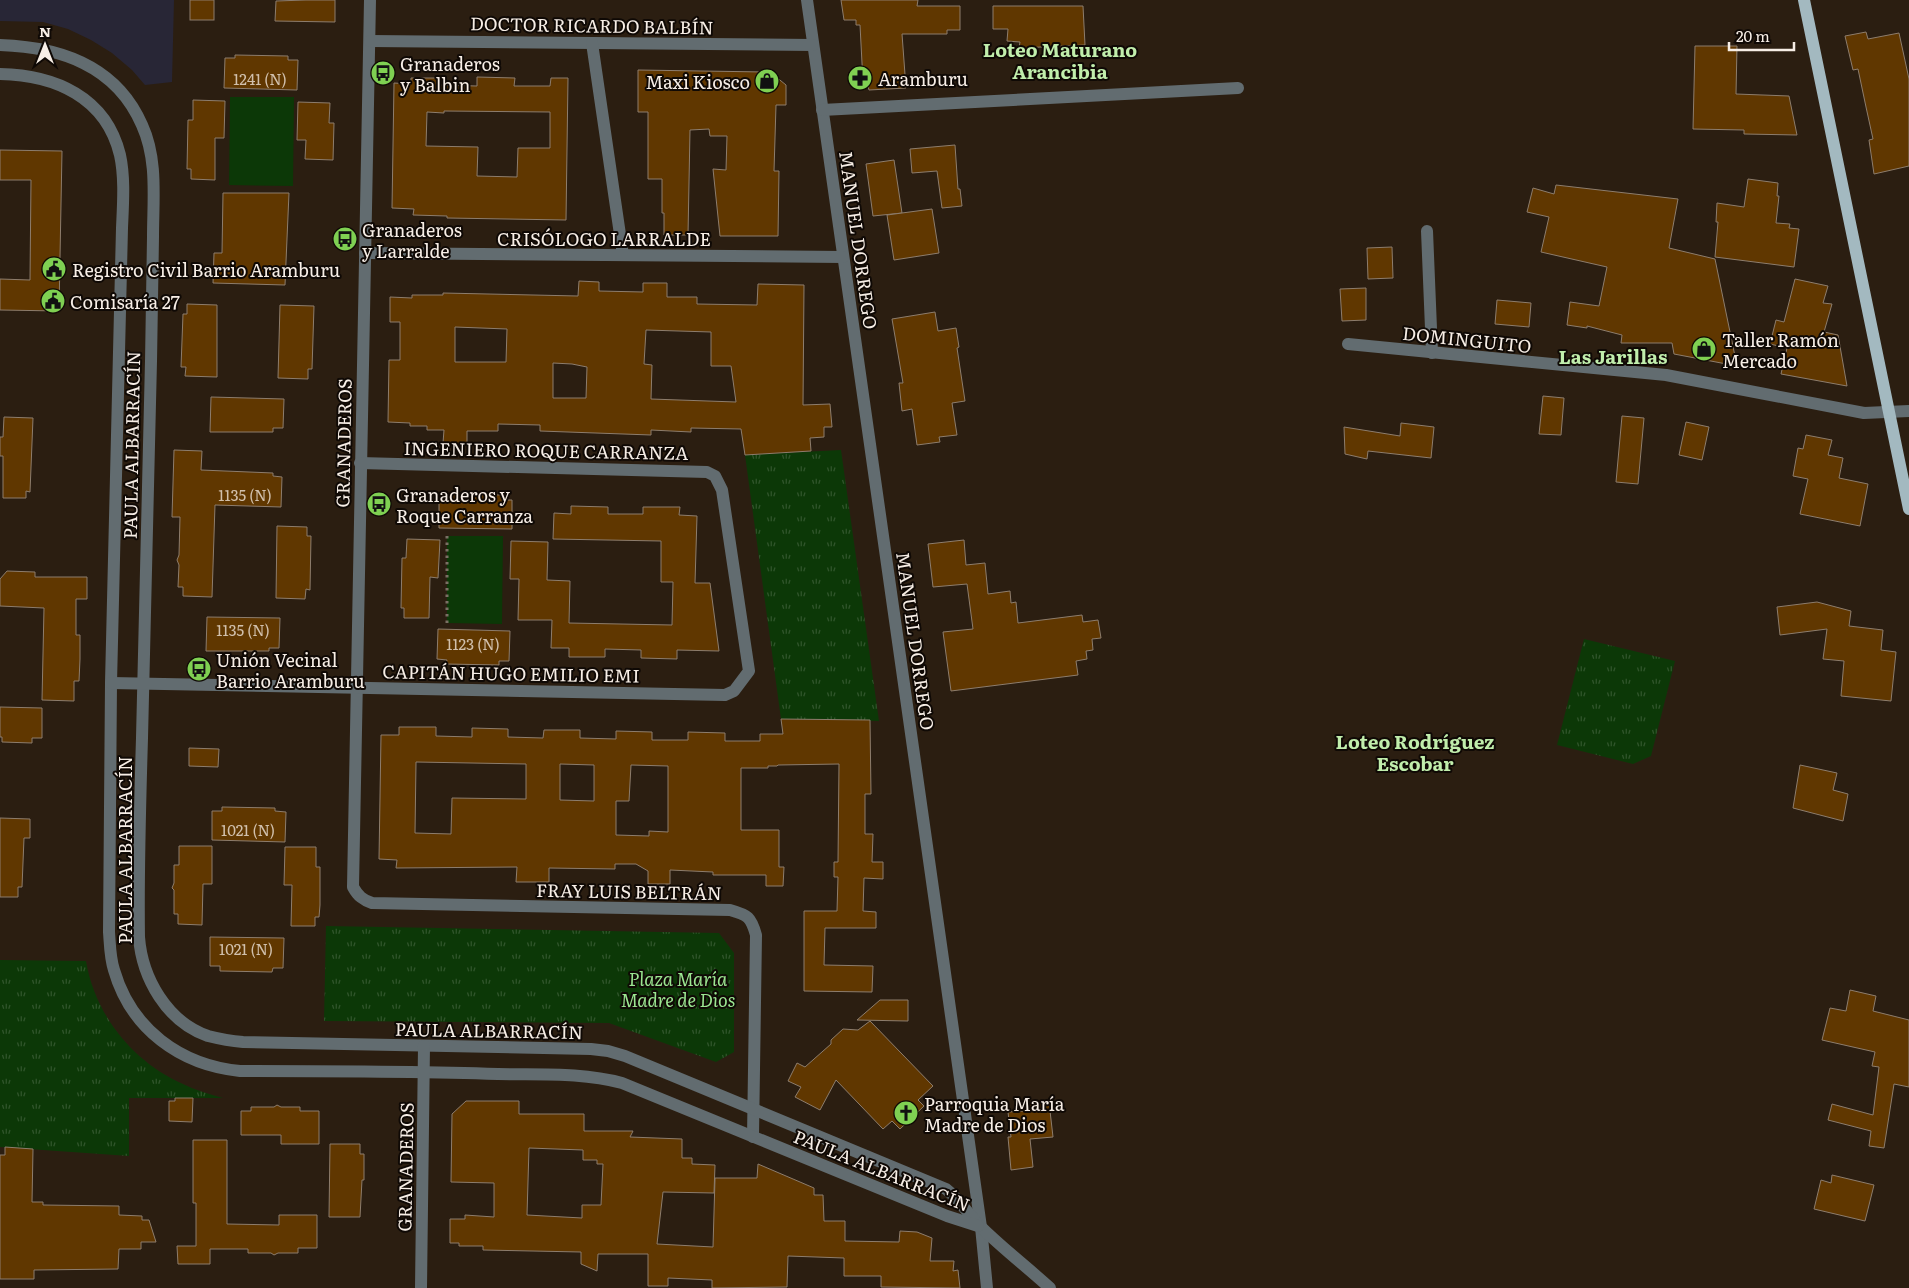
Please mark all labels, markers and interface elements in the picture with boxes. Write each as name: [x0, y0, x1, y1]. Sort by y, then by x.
street label: DOCTOR RICARDO BALBÍN: [470, 9, 714, 41]
north arrow: [20, 20, 70, 70]
scale bar: [1729, 20, 1794, 52]
text: N: [39, 21, 51, 41]
text: 20 m: [1736, 24, 1770, 47]
district label: Loteo Maturano Arancibia: [983, 35, 1137, 85]
place label: Granaderos y Balbin: [400, 50, 500, 98]
bus stop icon: Granaderos y Balbin: [370, 60, 396, 86]
pharmacy icon: Aramburu: [847, 65, 873, 91]
place label: Aramburu: [878, 65, 968, 92]
house number: 1241 (N): [233, 67, 287, 90]
place label: Maxi Kiosco: [645, 68, 750, 95]
shop icon: Maxi Kiosco: [754, 68, 780, 94]
street label: MANUEL DORREGO: [833, 149, 885, 331]
place label: Granaderos y Larralde: [362, 216, 462, 264]
street label: CRISÓLOGO LARRALDE: [497, 225, 711, 252]
bus stop icon: Granaderos y Larralde: [332, 226, 358, 252]
public building icon: Registro Civil Barrio Aramburu: [41, 256, 67, 282]
place label: Registro Civil Barrio Aramburu: [72, 256, 340, 283]
public building icon: Comisaría 27: [40, 288, 66, 314]
place label: Comisaría 27: [70, 288, 180, 315]
street label: DOMINGUITO: [1401, 319, 1533, 359]
place label: Taller Ramón Mercado: [1722, 326, 1839, 374]
shop icon: Taller Ramón Mercado: [1691, 336, 1717, 362]
district label: Las Jarillas: [1559, 342, 1667, 370]
street label: PAULA ALBARRACÍN: [116, 351, 146, 539]
street label: GRANADEROS: [328, 378, 358, 508]
street label: INGENIERO ROQUE CARRANZA: [403, 434, 689, 466]
place label: Granaderos y Roque Carranza: [396, 481, 533, 529]
house number: 1135 (N): [218, 483, 272, 506]
bus stop icon: Granaderos y Roque Carranza: [366, 491, 392, 517]
street label: MANUEL DORREGO: [890, 550, 942, 732]
house number: 1135 (N): [216, 618, 270, 641]
house number: 1123 (N): [446, 632, 500, 655]
place label: Unión Vecinal Barrio Aramburu: [216, 646, 365, 694]
bus stop icon: Unión Vecinal Barrio Aramburu: [186, 656, 212, 682]
street label: CAPITÁN HUGO EMILIO EMI: [382, 657, 640, 689]
district label: Loteo Rodríguez Escobar: [1336, 727, 1494, 777]
street label: PAULA ALBARRACÍN: [111, 756, 138, 944]
house number: 1021 (N): [221, 818, 275, 841]
street label: FRAY LUIS BELTRÁN: [536, 876, 722, 906]
house number: 1021 (N): [219, 937, 273, 960]
park label: Plaza María Madre de Dios: [621, 965, 735, 1013]
street label: PAULA ALBARRACÍN: [395, 1015, 583, 1045]
place label: Parroquia María Madre de Dios: [924, 1090, 1065, 1138]
church icon: Parroquia María Madre de Dios: [893, 1100, 919, 1126]
street label: GRANADEROS: [390, 1102, 420, 1232]
street label: PAULA ALBARRACÍN: [790, 1122, 974, 1218]

